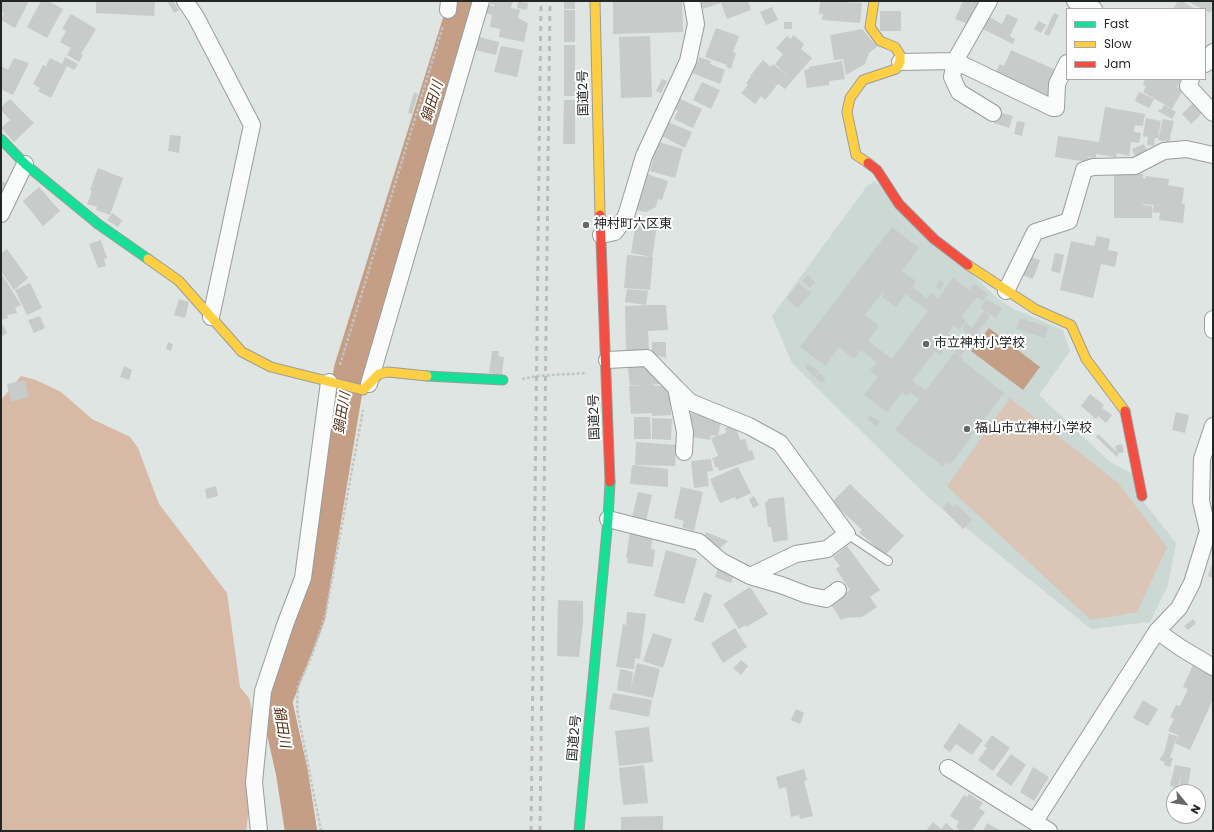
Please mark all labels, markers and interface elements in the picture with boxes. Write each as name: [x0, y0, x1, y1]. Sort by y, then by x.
legend: [1066, 8, 1206, 80]
text: Fast: [1104, 15, 1129, 32]
text: Slow: [1104, 35, 1132, 52]
text: Jam: [1104, 55, 1131, 72]
street label: 国道2号: [576, 70, 592, 116]
water label: 鍋田川: [419, 79, 447, 125]
place label: 神村町六区東: [594, 217, 672, 233]
marker: 神村町六区東: [581, 220, 591, 230]
place label: 市立神村小学校: [934, 336, 1025, 352]
marker: 市立神村小学校: [921, 339, 931, 349]
water label: 鍋田川: [331, 391, 355, 435]
street label: 国道2号: [586, 394, 604, 440]
place label: 福山市立神村小学校: [975, 421, 1092, 437]
marker: 福山市立神村小学校: [962, 424, 972, 434]
water label: 鍋田川: [269, 705, 293, 749]
street label: 国道2号: [565, 714, 585, 762]
north arrow: [1166, 784, 1206, 824]
text: N: [1187, 802, 1205, 817]

